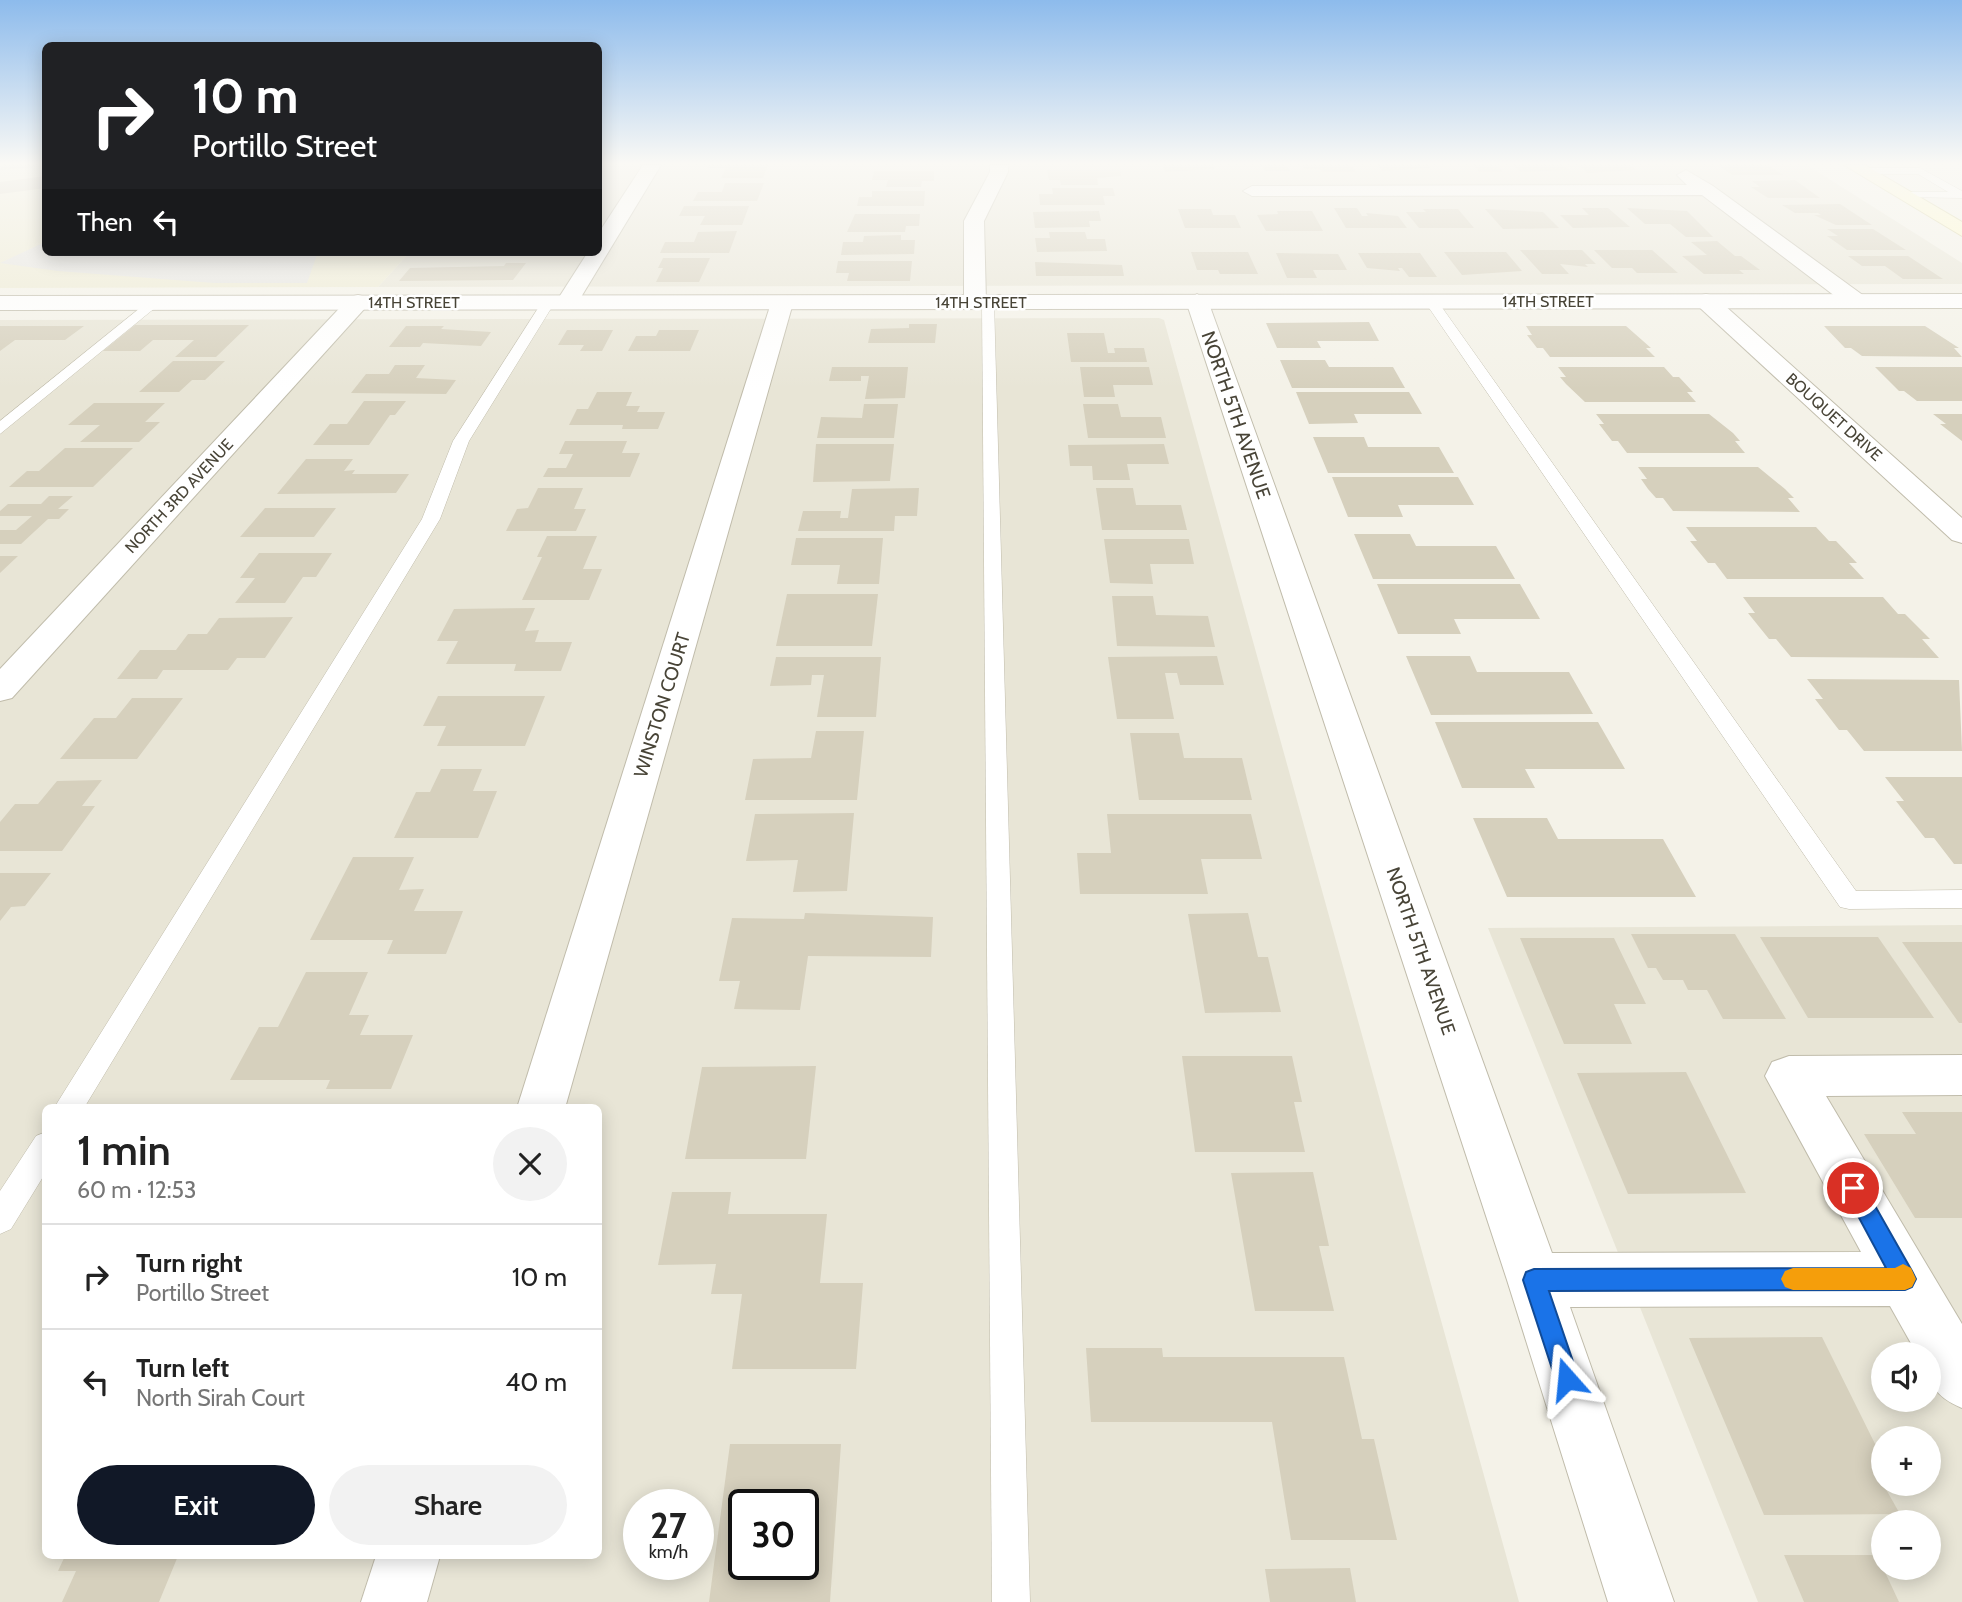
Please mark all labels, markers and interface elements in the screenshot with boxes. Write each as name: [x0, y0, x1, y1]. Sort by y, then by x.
text: 10 m: [192, 66, 298, 125]
icon: right: [77, 70, 168, 161]
text: Portillo Street: [192, 126, 377, 165]
icon: left: [147, 203, 185, 241]
text: Then: [77, 206, 133, 238]
street label: 14TH STREET: [1502, 292, 1594, 311]
street label: 14TH STREET: [368, 293, 460, 312]
street label: 14TH STREET: [935, 293, 1027, 312]
street label: NORTH 5TH AVENUE: [1197, 328, 1275, 502]
street label: BOUQUET DRIVE: [1782, 369, 1886, 465]
street label: NORTH 3RD AVENUE: [121, 435, 237, 557]
street label: WINSTON COURT: [629, 630, 695, 780]
street label: NORTH 5TH AVENUE: [1382, 864, 1460, 1038]
text: 1 min: [77, 1124, 171, 1176]
button: close: [493, 1127, 567, 1201]
pin: [1823, 1158, 1883, 1218]
icon: arrive: [1834, 1169, 1872, 1207]
text: 60 m · 12:53: [77, 1176, 197, 1204]
text: Turn right: [136, 1247, 242, 1279]
icon: right: [77, 1258, 115, 1296]
text: 10 m: [512, 1261, 567, 1293]
text: Portillo Street: [136, 1279, 269, 1307]
position arrow: [1530, 1342, 1604, 1416]
map controls: [1871, 1342, 1941, 1580]
button: sound: [1871, 1342, 1941, 1412]
text: Turn left: [136, 1352, 229, 1384]
icon: left: [77, 1363, 115, 1401]
text: 40 m: [505, 1366, 567, 1398]
text: North Sirah Court: [136, 1384, 305, 1412]
button: +: [1871, 1426, 1941, 1496]
button: Exit: [77, 1465, 315, 1545]
button: Share: [329, 1465, 567, 1545]
speed limit sign: 30: [728, 1489, 819, 1580]
text: 27: [650, 1504, 687, 1547]
button: −: [1871, 1510, 1941, 1580]
text: km/h: [649, 1541, 688, 1563]

